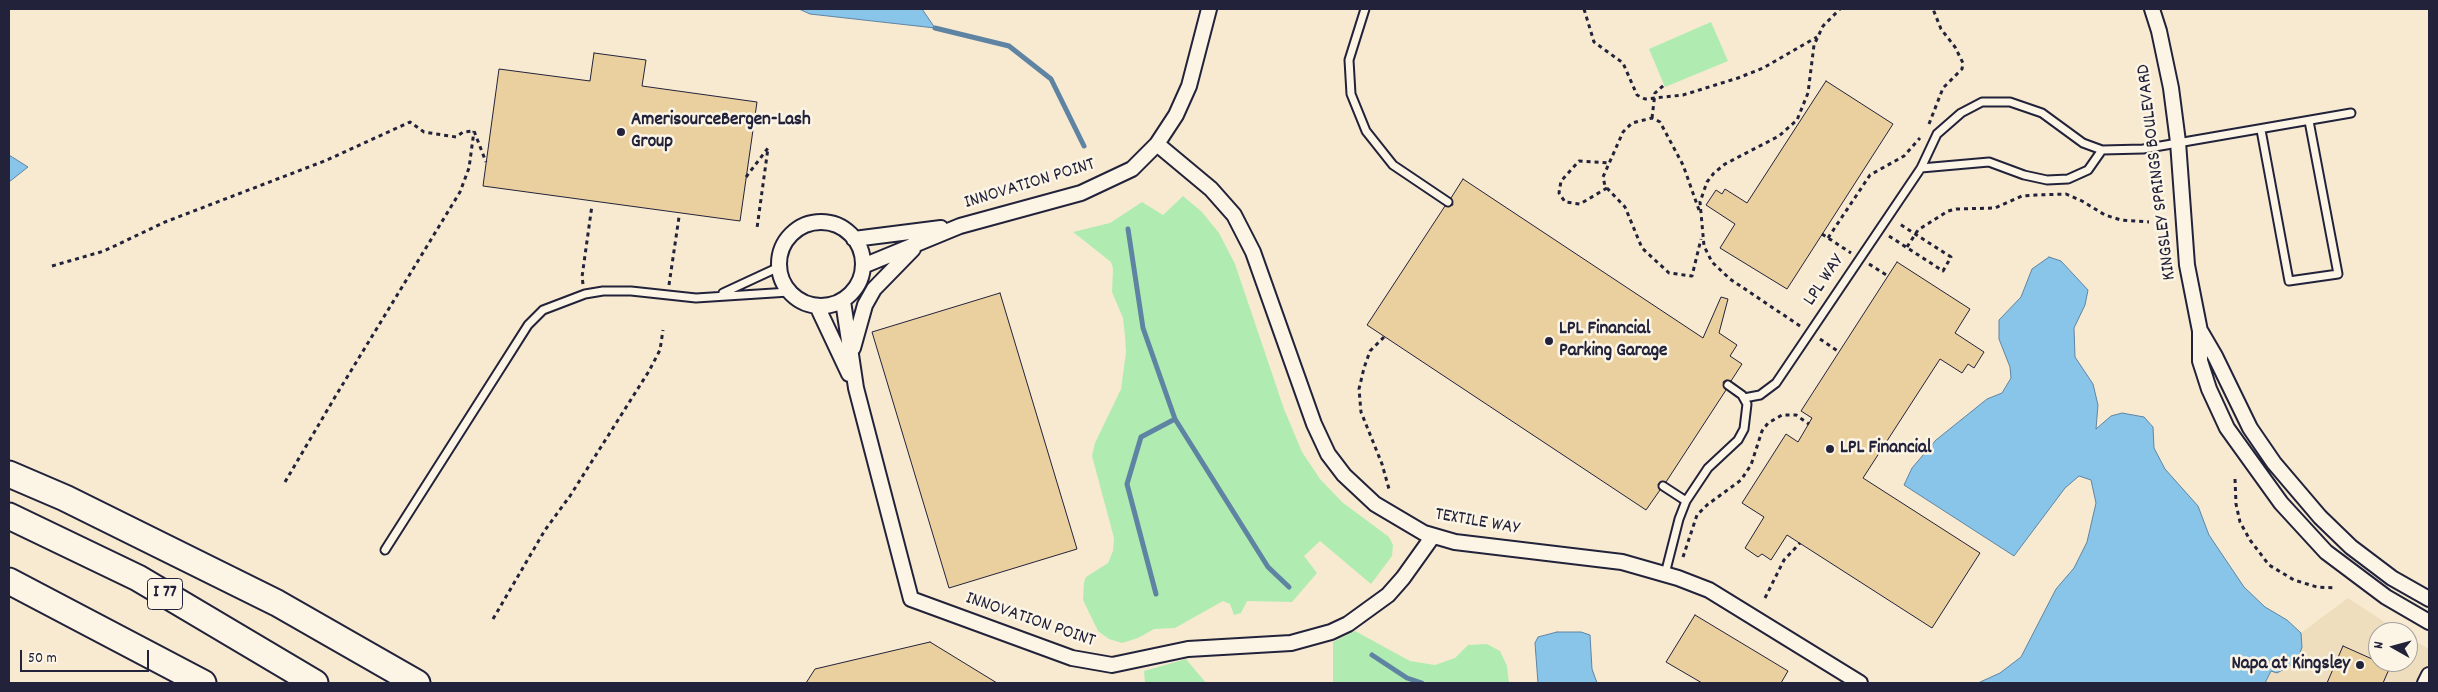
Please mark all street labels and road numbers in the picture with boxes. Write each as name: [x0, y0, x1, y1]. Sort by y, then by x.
street label: KINGSLEY SPRINGS BOULEVARD: [2133, 63, 2183, 281]
street label: INNOVATION POINT: [962, 154, 1098, 216]
street label: LPL WAY: [1800, 251, 1850, 311]
street label: TEXTILE WAY: [1433, 504, 1521, 542]
road number: I 77: [148, 578, 182, 610]
street label: INNOVATION POINT: [962, 588, 1098, 654]

